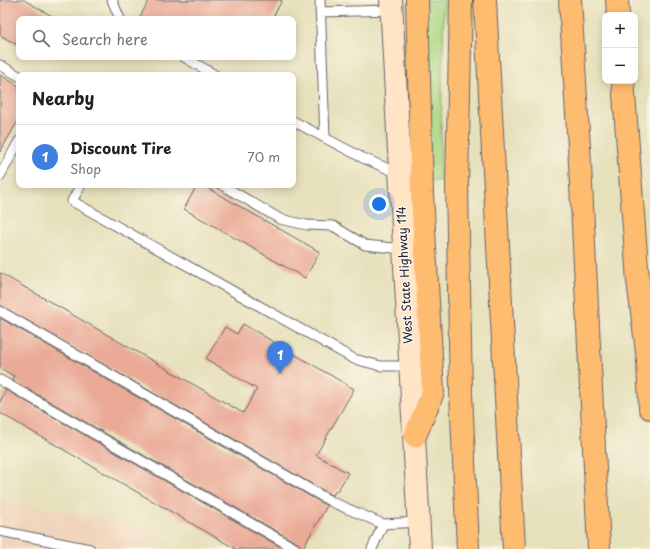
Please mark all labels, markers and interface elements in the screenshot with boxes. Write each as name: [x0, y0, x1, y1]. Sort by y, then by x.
map controls: [602, 12, 638, 84]
button: +: [602, 12, 638, 48]
search box: [16, 16, 296, 60]
icon: search: [30, 27, 52, 49]
text: Search here: [62, 27, 148, 50]
button: −: [602, 48, 638, 84]
text: Nearby: [32, 85, 94, 111]
text: Discount Tire: [70, 136, 171, 159]
text: 1: [42, 147, 48, 166]
text: 70 m: [247, 147, 280, 166]
text: Shop: [70, 159, 101, 178]
your location: [369, 194, 389, 214]
street label: West State Highway 114: [391, 206, 417, 344]
pin: 1: [267, 341, 293, 374]

